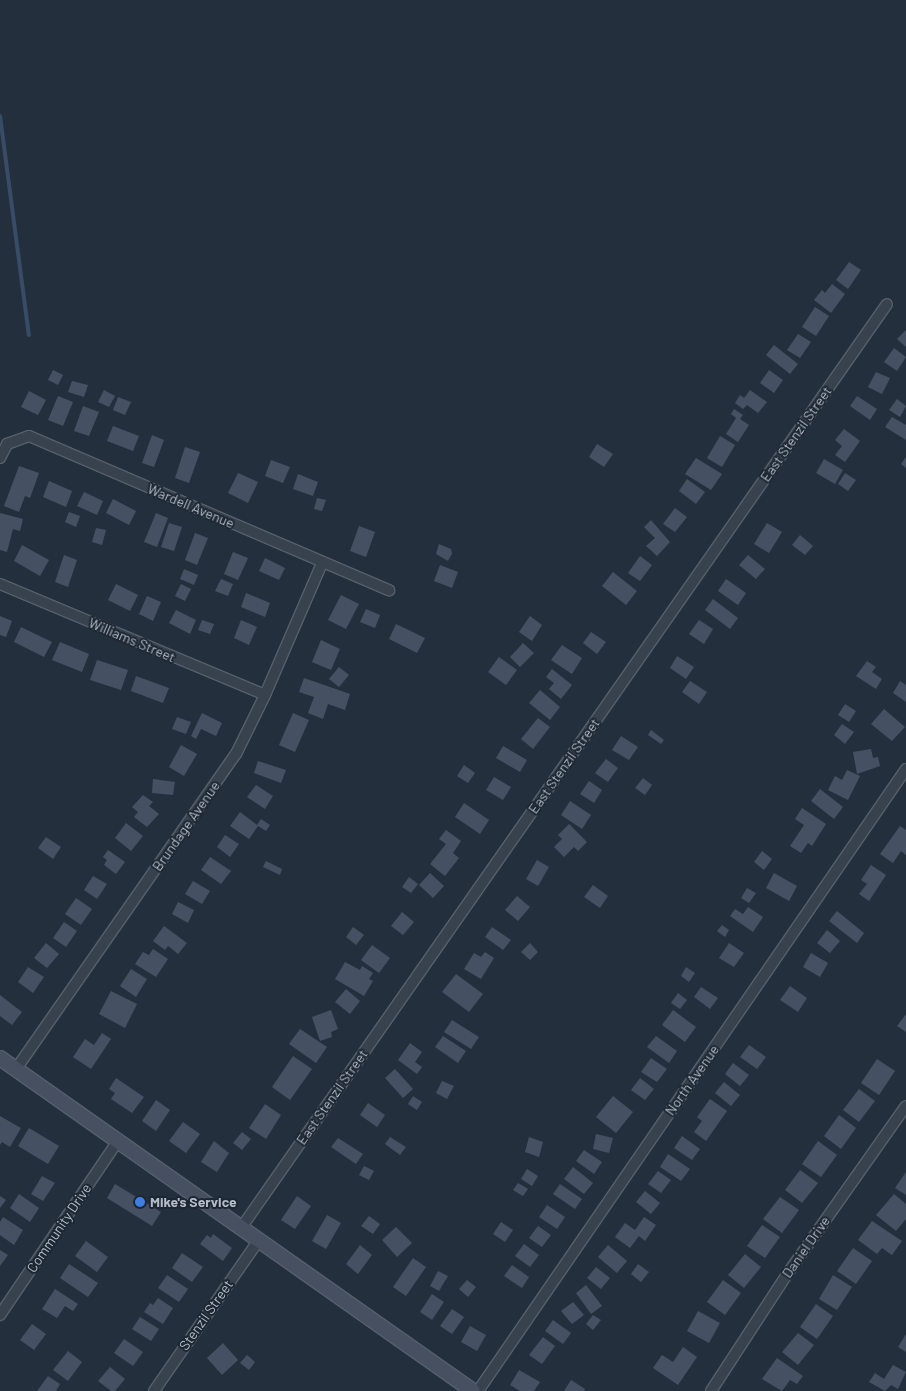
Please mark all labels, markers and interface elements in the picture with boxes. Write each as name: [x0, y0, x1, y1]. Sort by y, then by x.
street label: East Stenzil Street: [757, 383, 835, 485]
street label: Wardell Avenue: [145, 480, 237, 532]
street label: Williams Street: [86, 614, 178, 666]
street label: East Stenzil Street: [525, 715, 603, 817]
street label: Brundage Avenue: [149, 778, 223, 874]
street label: North Avenue: [662, 1041, 722, 1119]
street label: East Stenzil Street: [293, 1046, 371, 1148]
street label: Community Drive: [23, 1180, 95, 1276]
place label: Mike's Service: [150, 1194, 237, 1210]
marker: Mike's Service: [134, 1196, 146, 1208]
street label: Daniel Drive: [779, 1213, 833, 1281]
street label: Stenzil Street: [176, 1277, 236, 1353]

